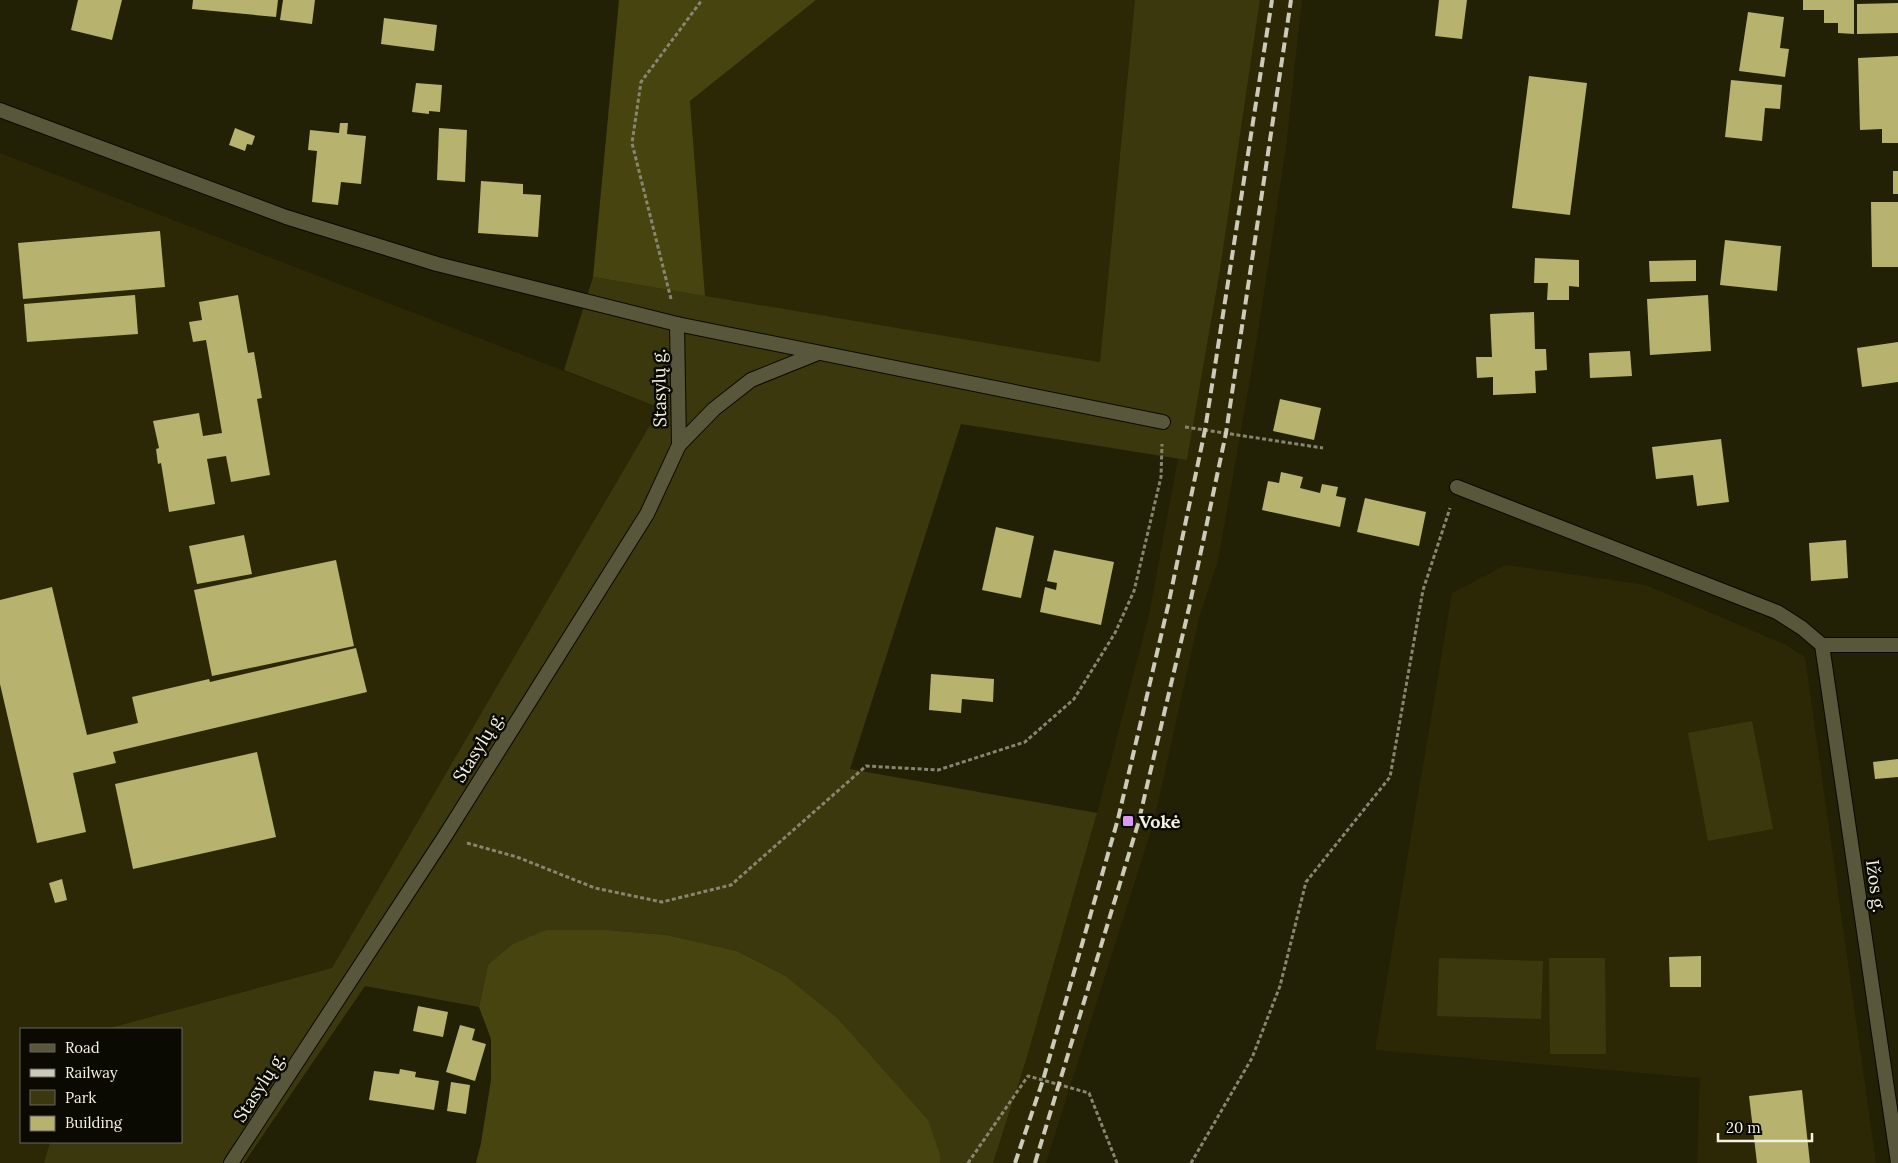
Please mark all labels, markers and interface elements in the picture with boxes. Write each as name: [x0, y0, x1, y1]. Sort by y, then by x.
street label: Stasylų g.: [647, 348, 671, 428]
street label: Stasylų g.: [447, 707, 509, 787]
place label: Vokė: [1139, 810, 1181, 833]
marker: Vokė: [1121, 814, 1135, 828]
street label: Ižos g.: [1861, 858, 1891, 914]
legend: [20, 1028, 182, 1143]
text: Road: [65, 1038, 100, 1057]
street label: Stasylų g.: [228, 1048, 290, 1126]
text: Railway: [65, 1063, 118, 1082]
text: Park: [65, 1088, 96, 1107]
scale bar: [1718, 1110, 1812, 1142]
text: Building: [65, 1113, 123, 1132]
text: 20 m: [1726, 1118, 1761, 1137]

